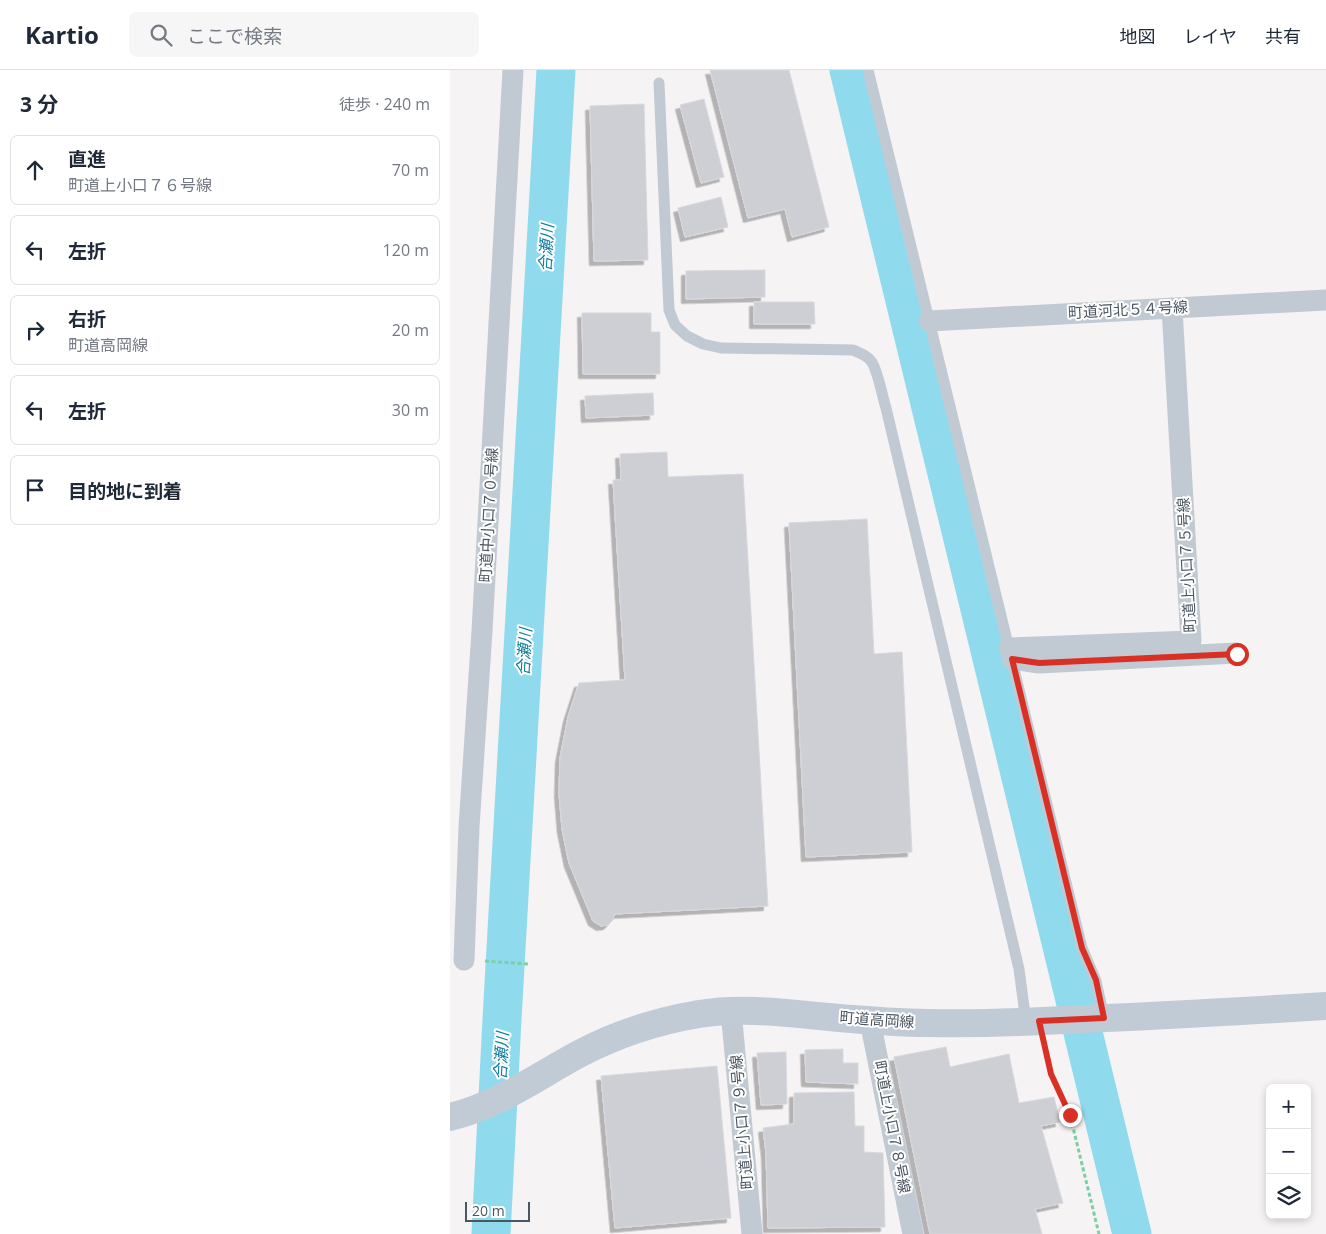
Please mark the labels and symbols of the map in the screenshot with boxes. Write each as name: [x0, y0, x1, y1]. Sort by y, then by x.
water label: 合瀬川: [534, 221, 558, 273]
street label: 町道河北５４号線: [1067, 296, 1188, 322]
street label: 町道中小口７０号線: [474, 447, 502, 583]
street label: 町道上小口７５号線: [1172, 497, 1200, 633]
water label: 合瀬川: [512, 625, 536, 677]
route start: [1226, 643, 1249, 666]
street label: 町道高岡線: [839, 1006, 915, 1032]
water label: 合瀬川: [489, 1029, 513, 1081]
street label: 町道上小口７９号線: [725, 1054, 757, 1190]
street label: 町道上小口７８号線: [870, 1059, 916, 1195]
route end: [1059, 1104, 1082, 1127]
scale bar: [465, 1199, 530, 1222]

